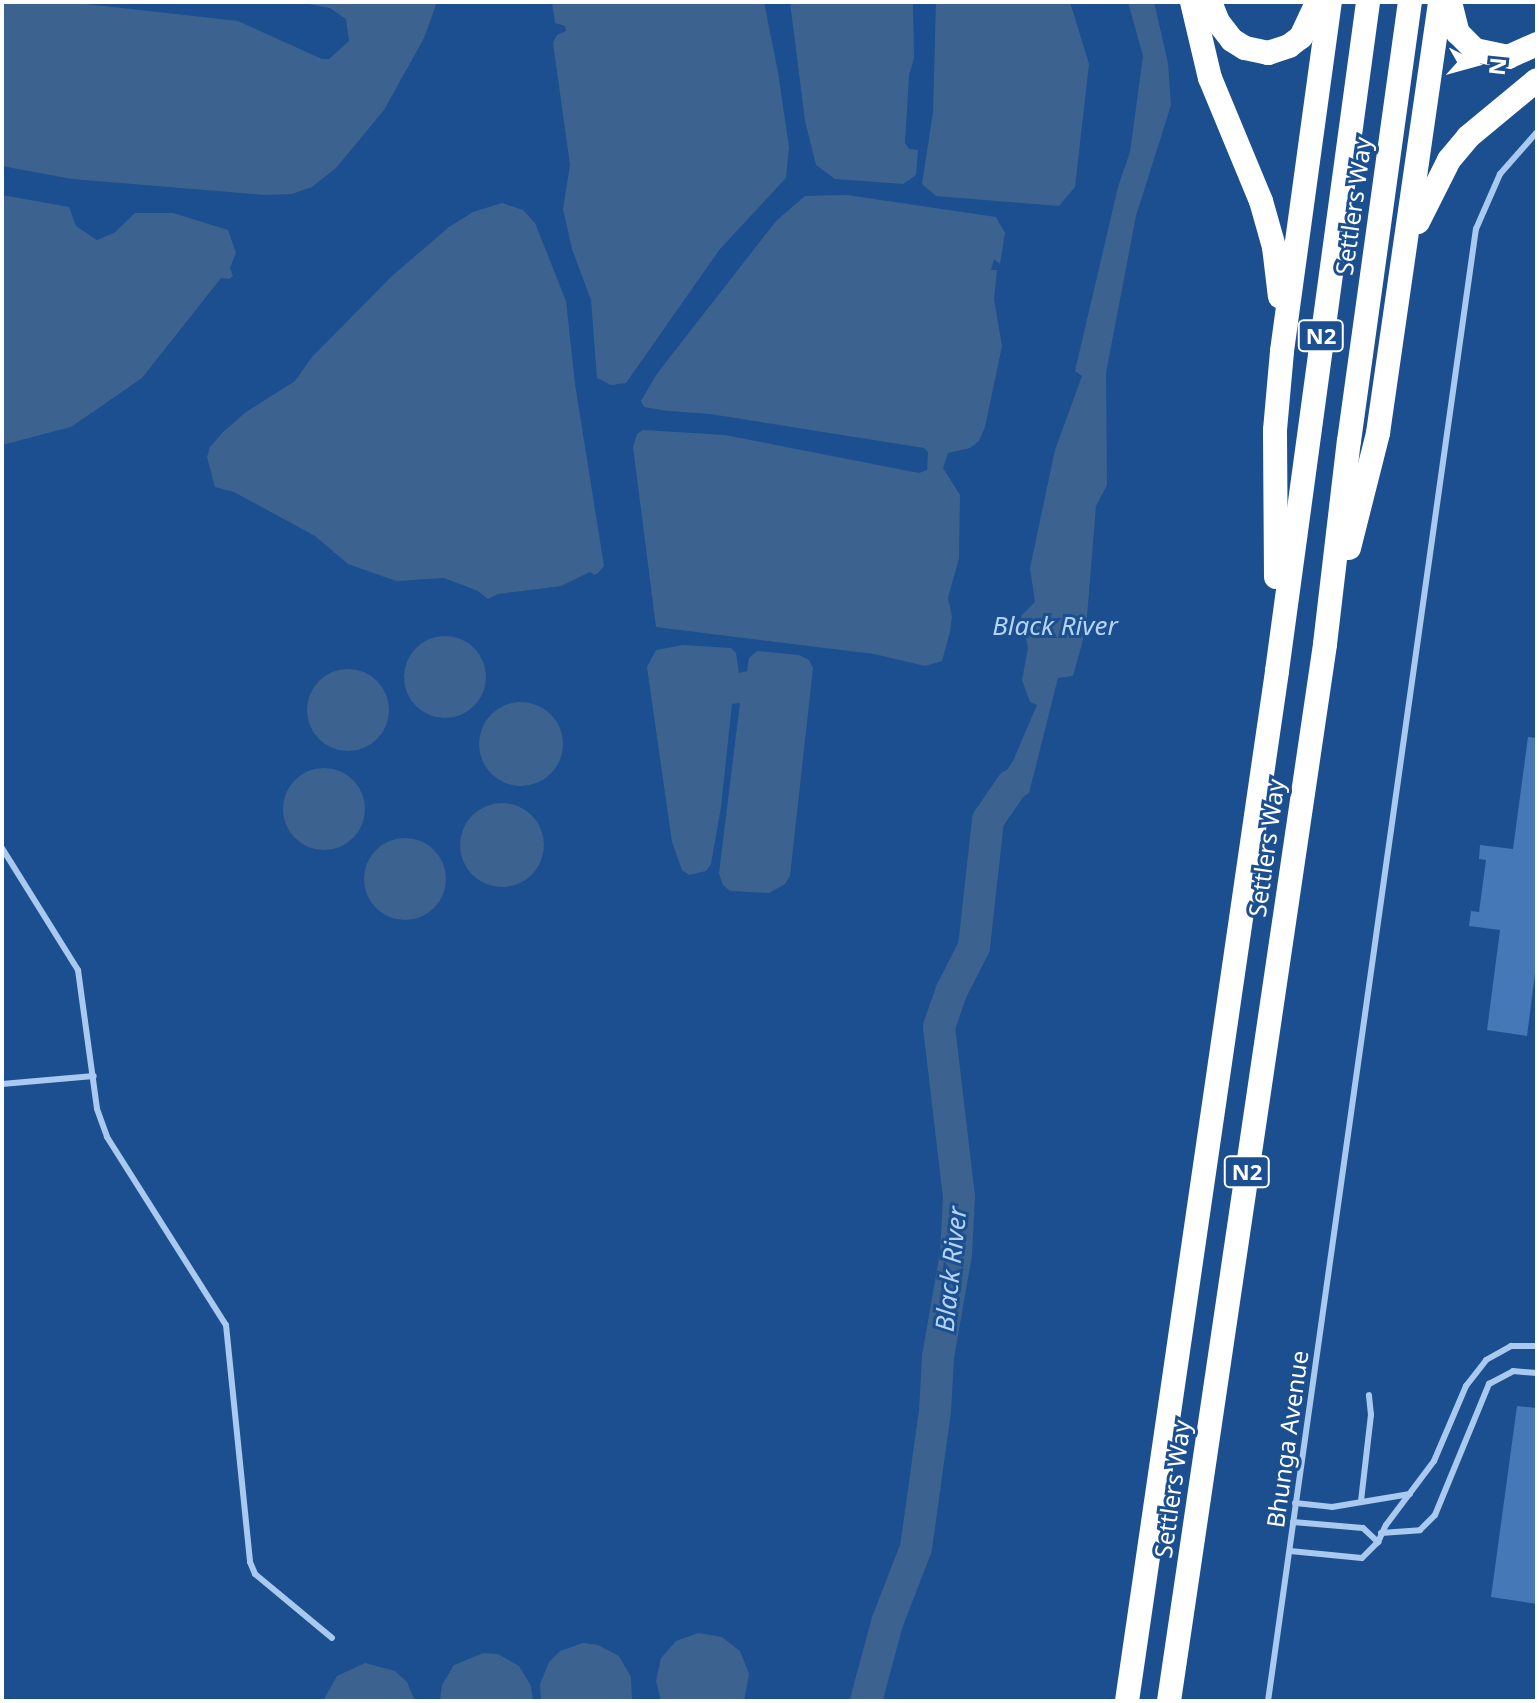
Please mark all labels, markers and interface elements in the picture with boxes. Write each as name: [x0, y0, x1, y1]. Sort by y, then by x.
north arrow: [1435, 24, 1515, 104]
text: N: [1483, 56, 1515, 77]
street label: Settlers Way: [1329, 135, 1377, 277]
road number: N2: [1297, 318, 1345, 354]
water label: Black River: [992, 610, 1118, 642]
street label: Settlers Way: [1242, 777, 1290, 919]
road number: N2: [1223, 1154, 1271, 1190]
water label: Black River: [929, 1205, 973, 1333]
street label: Bhunga Avenue: [1260, 1348, 1314, 1530]
street label: Settlers Way: [1148, 1418, 1196, 1560]

